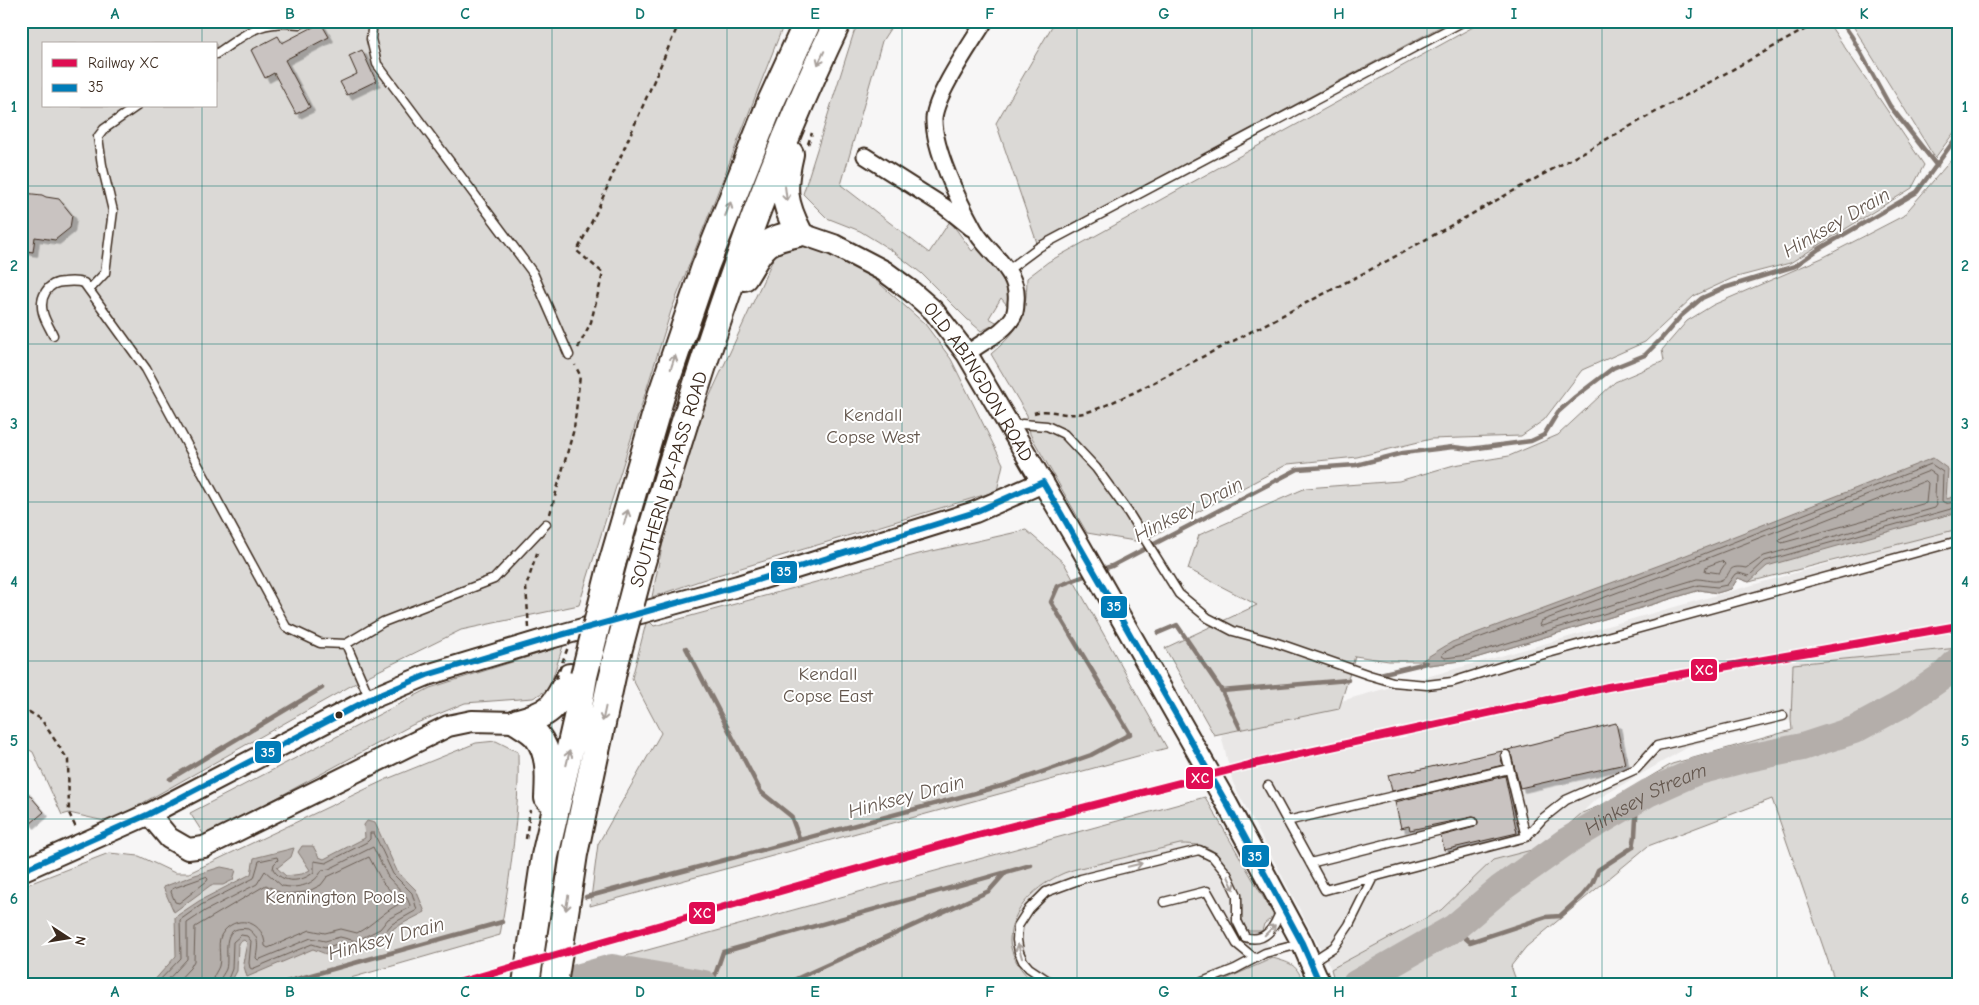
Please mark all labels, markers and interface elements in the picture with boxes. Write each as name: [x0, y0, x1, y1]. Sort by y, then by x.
text: A: [111, 5, 120, 23]
text: B: [285, 5, 295, 23]
text: C: [460, 5, 470, 23]
text: D: [635, 5, 645, 23]
text: E: [810, 5, 820, 23]
text: F: [985, 5, 995, 23]
text: G: [1158, 5, 1170, 23]
text: H: [1333, 5, 1345, 23]
text: I: [1511, 5, 1517, 23]
text: J: [1685, 5, 1693, 23]
text: K: [1859, 5, 1869, 23]
legend: [42, 42, 218, 108]
one-way arrow: [815, 50, 825, 65]
text: Railway XC: [88, 54, 159, 72]
text: 35: [88, 78, 104, 96]
text: 1: [11, 98, 17, 116]
text: 1: [1962, 98, 1968, 116]
water label: Hinksey Drain: [1779, 183, 1894, 262]
one-way arrow: [781, 185, 791, 201]
one-way arrow: [724, 202, 733, 217]
text: 2: [10, 257, 18, 275]
text: 2: [1961, 257, 1969, 275]
street label: OLD ABINGDON ROAD: [919, 297, 1038, 466]
one-way arrow: [669, 354, 678, 370]
street label: SOUTHERN BY-PASS ROAD: [626, 368, 712, 590]
park label: Kendall Copse West: [826, 404, 920, 448]
text: 3: [10, 415, 18, 433]
text: 3: [1961, 415, 1969, 433]
water label: Hinksey Drain: [1130, 472, 1247, 547]
one-way arrow: [622, 510, 631, 526]
line badge: 35: [770, 560, 798, 584]
text: 35: [777, 563, 791, 580]
text: 4: [10, 573, 18, 591]
text: 4: [1961, 573, 1969, 591]
line badge: 35: [1100, 595, 1128, 619]
text: 35: [1107, 598, 1121, 615]
line badge: XC: [1690, 658, 1718, 682]
text: XC: [1695, 662, 1714, 679]
park label: Kendall Copse East: [783, 663, 874, 707]
one-way arrow: [599, 706, 608, 722]
unlabelled marker: [334, 710, 344, 720]
text: 5: [10, 732, 18, 750]
text: 5: [1961, 732, 1969, 750]
line badge: 35: [254, 740, 282, 764]
text: 35: [261, 744, 275, 761]
one-way arrow: [564, 750, 573, 766]
water label: Hinksey Stream: [1580, 758, 1709, 840]
line badge: XC: [1185, 766, 1214, 790]
water label: Hinksey Drain: [845, 770, 967, 823]
text: XC: [1191, 770, 1210, 787]
line badge: 35: [1241, 844, 1270, 868]
text: 35: [1248, 848, 1262, 865]
one-way arrow: [1127, 860, 1143, 870]
one-way arrow: [1227, 875, 1237, 890]
park label: Kennington Pools: [265, 886, 405, 908]
text: 6: [10, 890, 18, 908]
text: 6: [1961, 890, 1969, 908]
one-way arrow: [561, 894, 571, 910]
line badge: XC: [688, 901, 716, 925]
text: XC: [693, 905, 712, 922]
north arrow: [42, 912, 92, 962]
water label: Hinksey Drain: [325, 912, 447, 965]
one-way arrow: [1264, 924, 1276, 936]
text: N: [71, 934, 89, 947]
one-way arrow: [1014, 943, 1024, 959]
text: A: [111, 983, 120, 1001]
text: B: [285, 983, 295, 1001]
text: C: [460, 983, 470, 1001]
text: D: [635, 983, 645, 1001]
text: E: [810, 983, 820, 1001]
text: F: [985, 983, 995, 1001]
text: G: [1158, 983, 1170, 1001]
text: H: [1333, 983, 1345, 1001]
text: I: [1511, 983, 1517, 1001]
text: J: [1685, 983, 1693, 1001]
text: K: [1859, 983, 1869, 1001]

